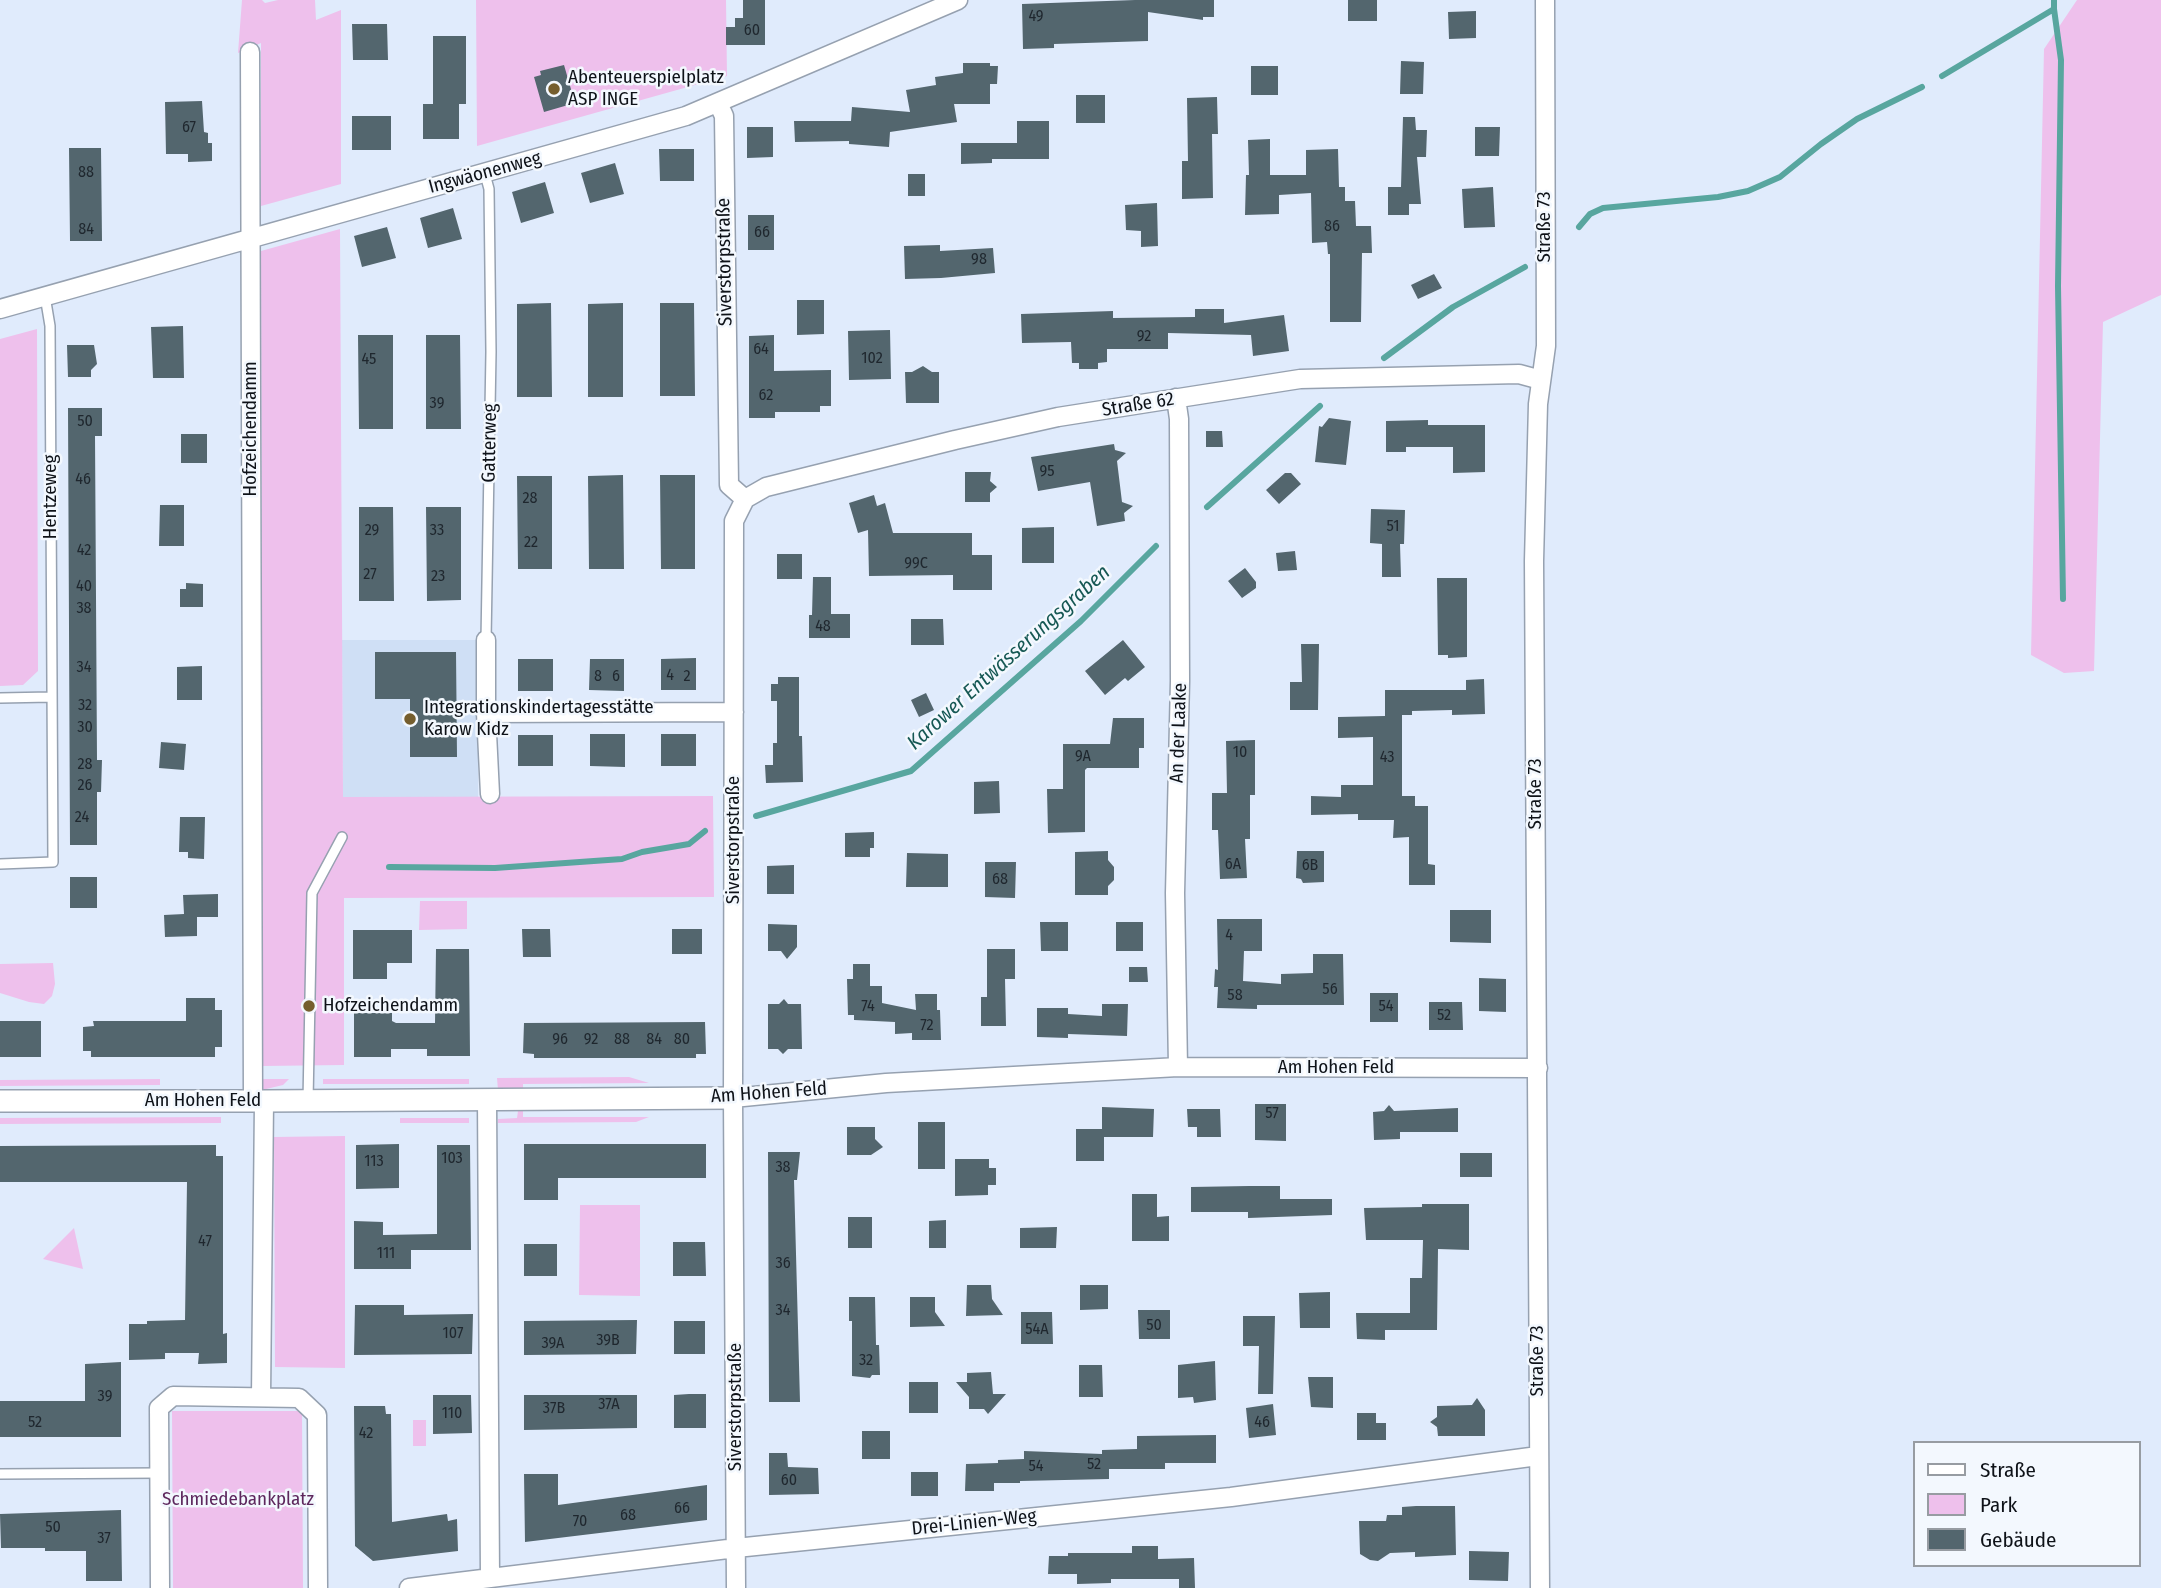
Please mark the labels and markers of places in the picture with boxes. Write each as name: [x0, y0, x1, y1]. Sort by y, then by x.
place label: Abenteuerspielplatz ASP INGE: [568, 67, 724, 111]
marker: Abenteuerspielplatz ASP INGE: [546, 81, 562, 97]
place label: Integrationskindertagesstätte Karow Kidz: [424, 697, 654, 741]
marker: Integrationskindertagesstätte Karow Kidz: [402, 711, 418, 727]
place label: Hofzeichendamm: [323, 995, 458, 1017]
marker: Hofzeichendamm: [301, 998, 317, 1014]

